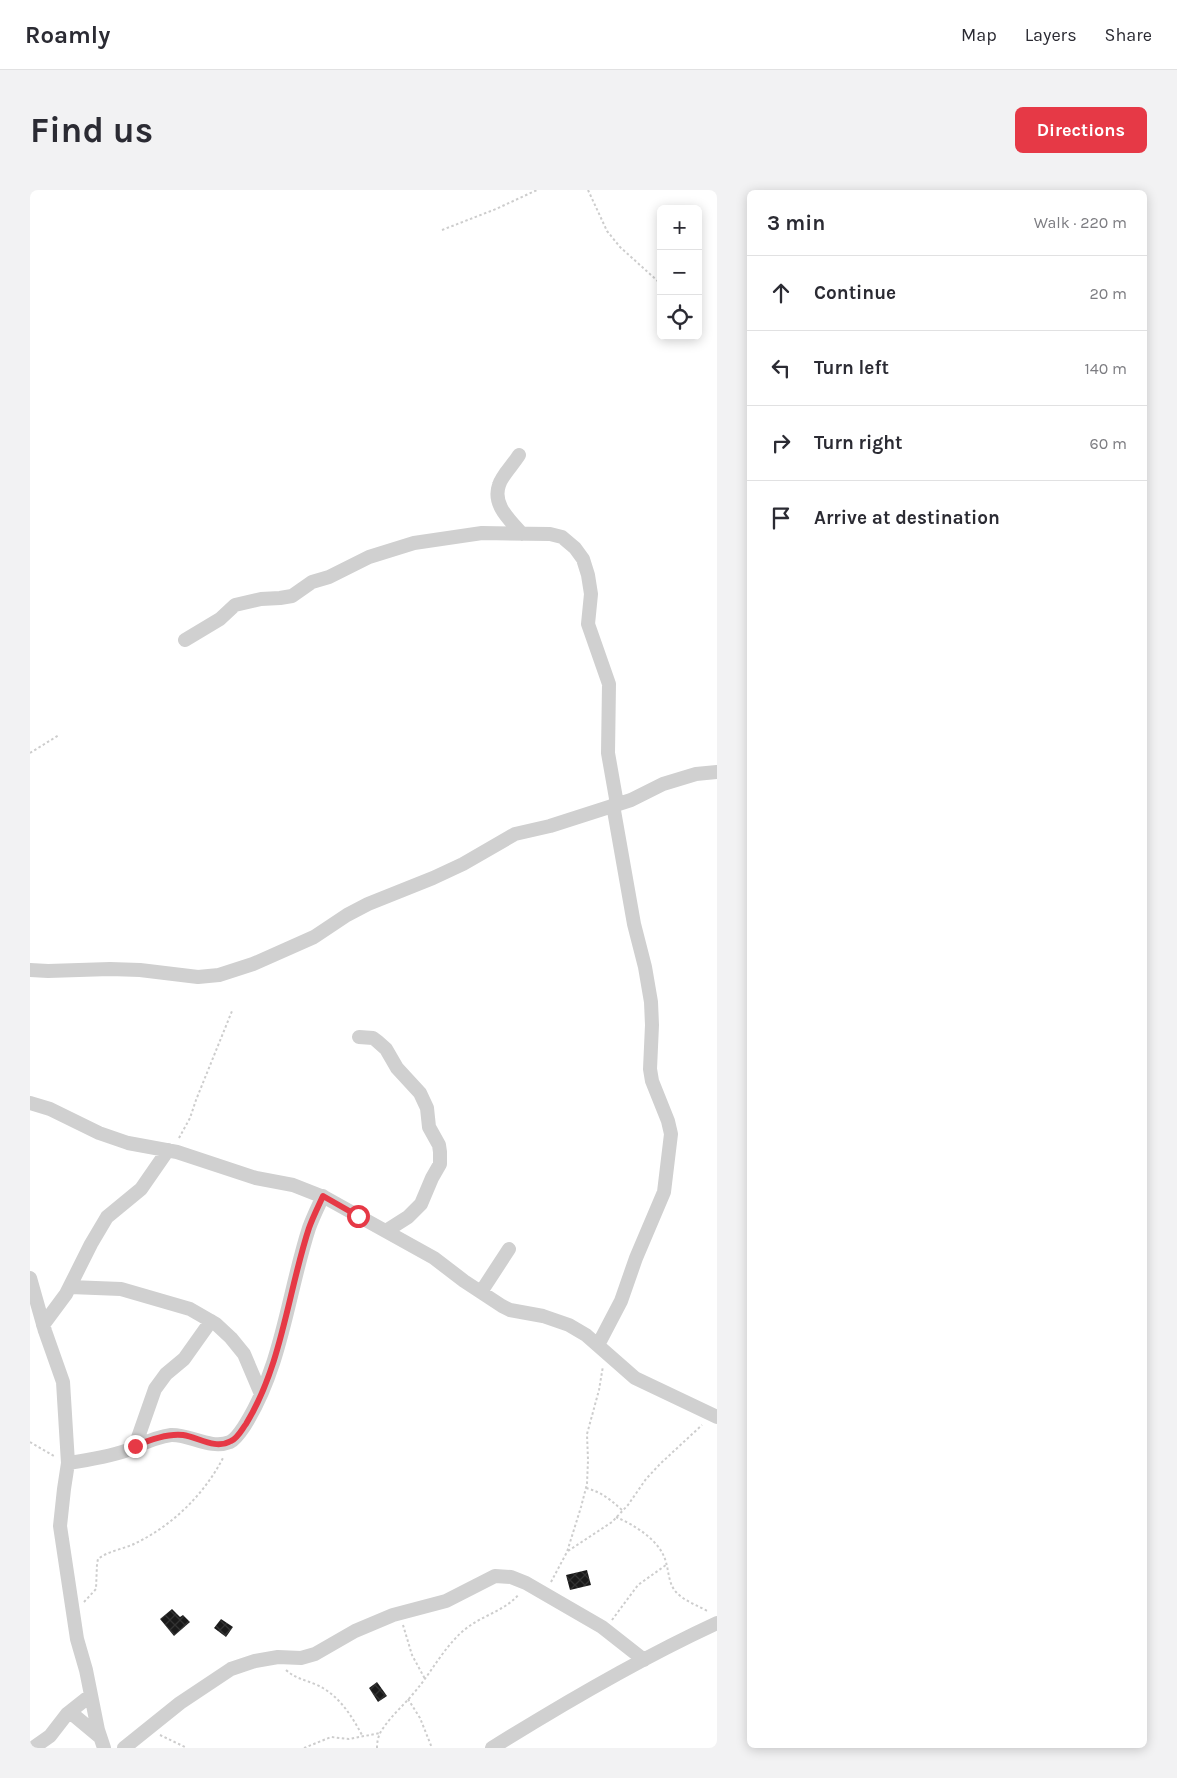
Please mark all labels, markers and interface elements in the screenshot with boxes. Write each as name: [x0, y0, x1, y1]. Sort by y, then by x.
text: Roamly: [25, 21, 110, 49]
text: Map: [961, 24, 997, 46]
text: Layers: [1025, 24, 1077, 46]
text: Share: [1105, 24, 1152, 46]
button: Directions: [1015, 107, 1147, 153]
text: Find us: [30, 110, 153, 151]
map controls: [657, 205, 702, 340]
button: +: [657, 205, 702, 250]
text: 3 min: [767, 211, 825, 235]
text: Walk · 220 m: [1034, 213, 1127, 232]
button: −: [657, 250, 702, 295]
icon: ahead: [767, 279, 795, 307]
text: Continue: [814, 282, 896, 304]
text: 20 m: [1089, 284, 1127, 303]
button: locate: [657, 295, 702, 340]
icon: left: [767, 354, 795, 382]
text: Turn left: [814, 357, 889, 379]
text: 140 m: [1085, 359, 1127, 378]
icon: right: [767, 429, 795, 457]
text: Turn right: [814, 432, 903, 454]
text: 60 m: [1090, 434, 1127, 453]
icon: arrive: [767, 504, 795, 532]
text: Arrive at destination: [814, 507, 1000, 529]
route start: [347, 1205, 370, 1228]
route end: [124, 1435, 147, 1458]

